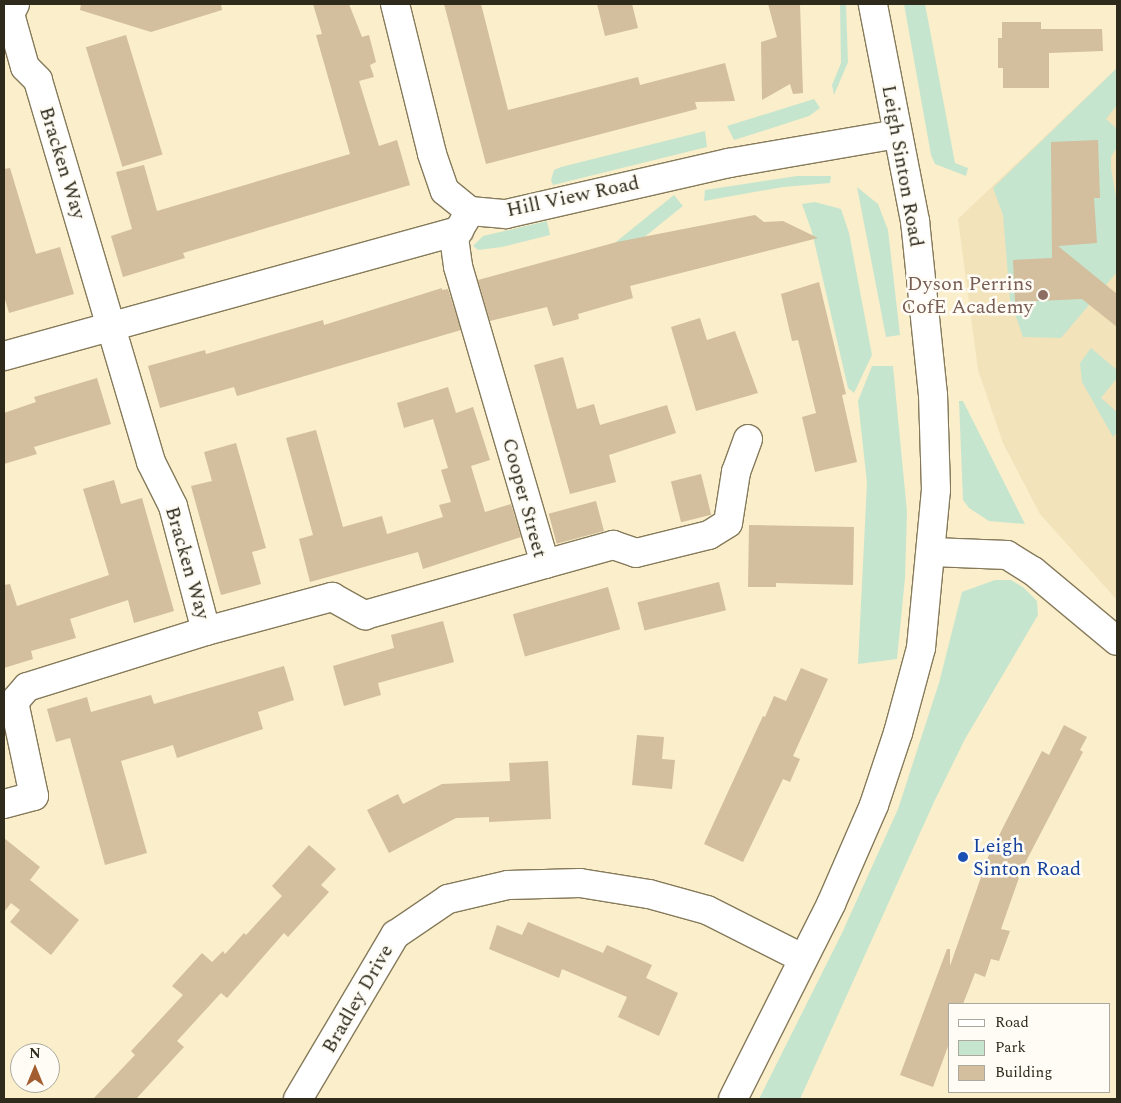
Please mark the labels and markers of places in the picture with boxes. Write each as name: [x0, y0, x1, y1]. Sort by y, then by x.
place label: Dyson Perrins CofE Academy: [901, 272, 1033, 319]
marker: Dyson Perrins CofE Academy: [1037, 289, 1049, 301]
place label: Leigh Sinton Road: [973, 834, 1081, 881]
marker: Leigh Sinton Road: [957, 851, 969, 863]

